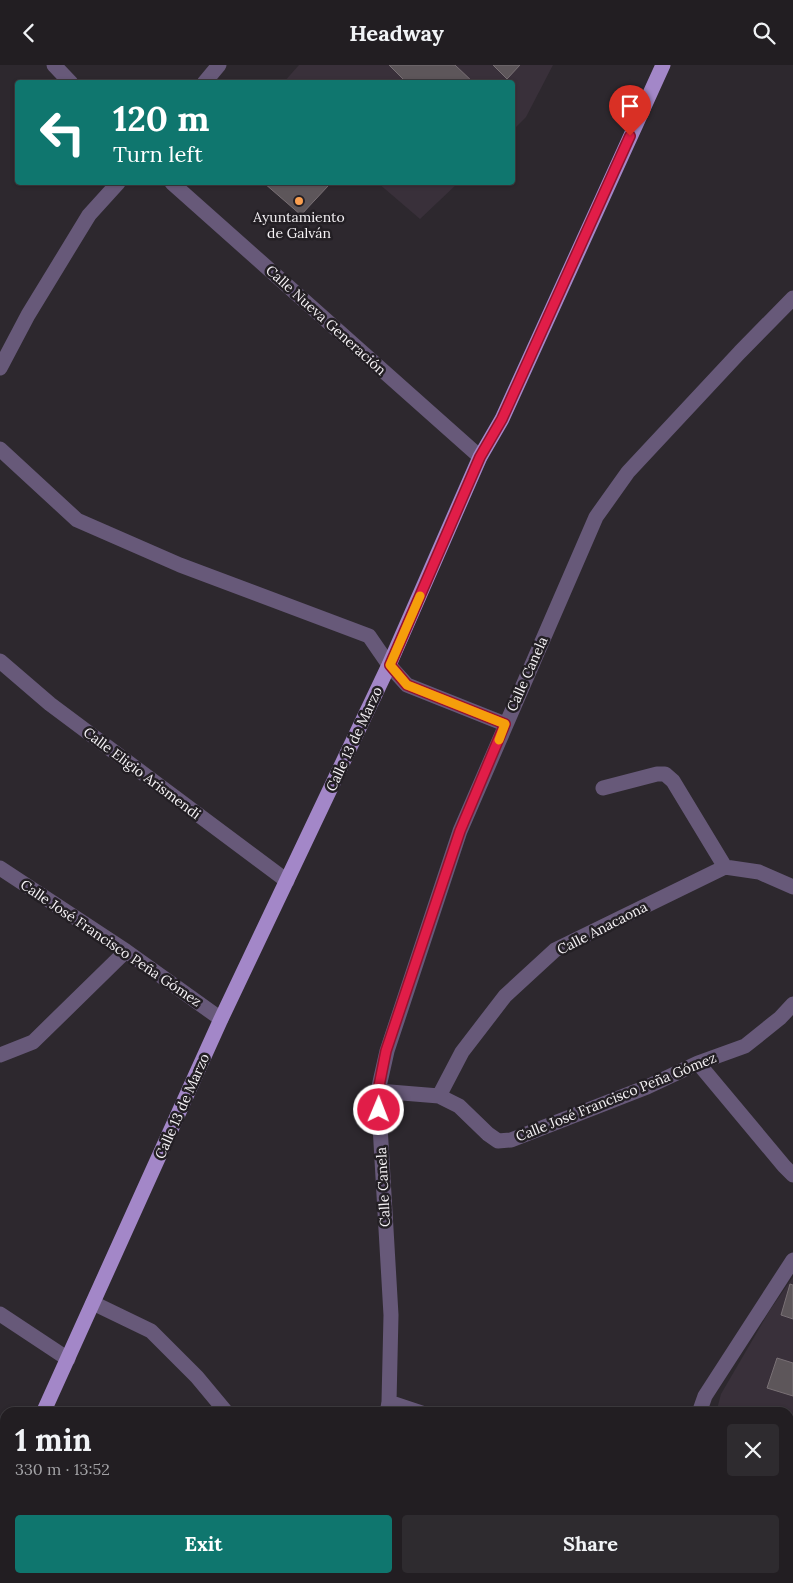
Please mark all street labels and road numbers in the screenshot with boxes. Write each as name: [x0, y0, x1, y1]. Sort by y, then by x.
street label: Calle Nueva Generación: [262, 261, 390, 379]
street label: Calle Canela: [503, 634, 551, 714]
street label: Calle 13 de Marzo: [322, 684, 386, 794]
street label: Calle Eligio Arismendi: [80, 723, 204, 823]
street label: Calle José Francisco Peña Gómez: [17, 875, 205, 1011]
street label: Calle Anacaona: [554, 898, 650, 958]
street label: Calle José Francisco Peña Gómez: [513, 1048, 719, 1146]
street label: Calle 13 de Marzo: [151, 1050, 213, 1162]
street label: Calle Canela: [372, 1147, 394, 1227]

